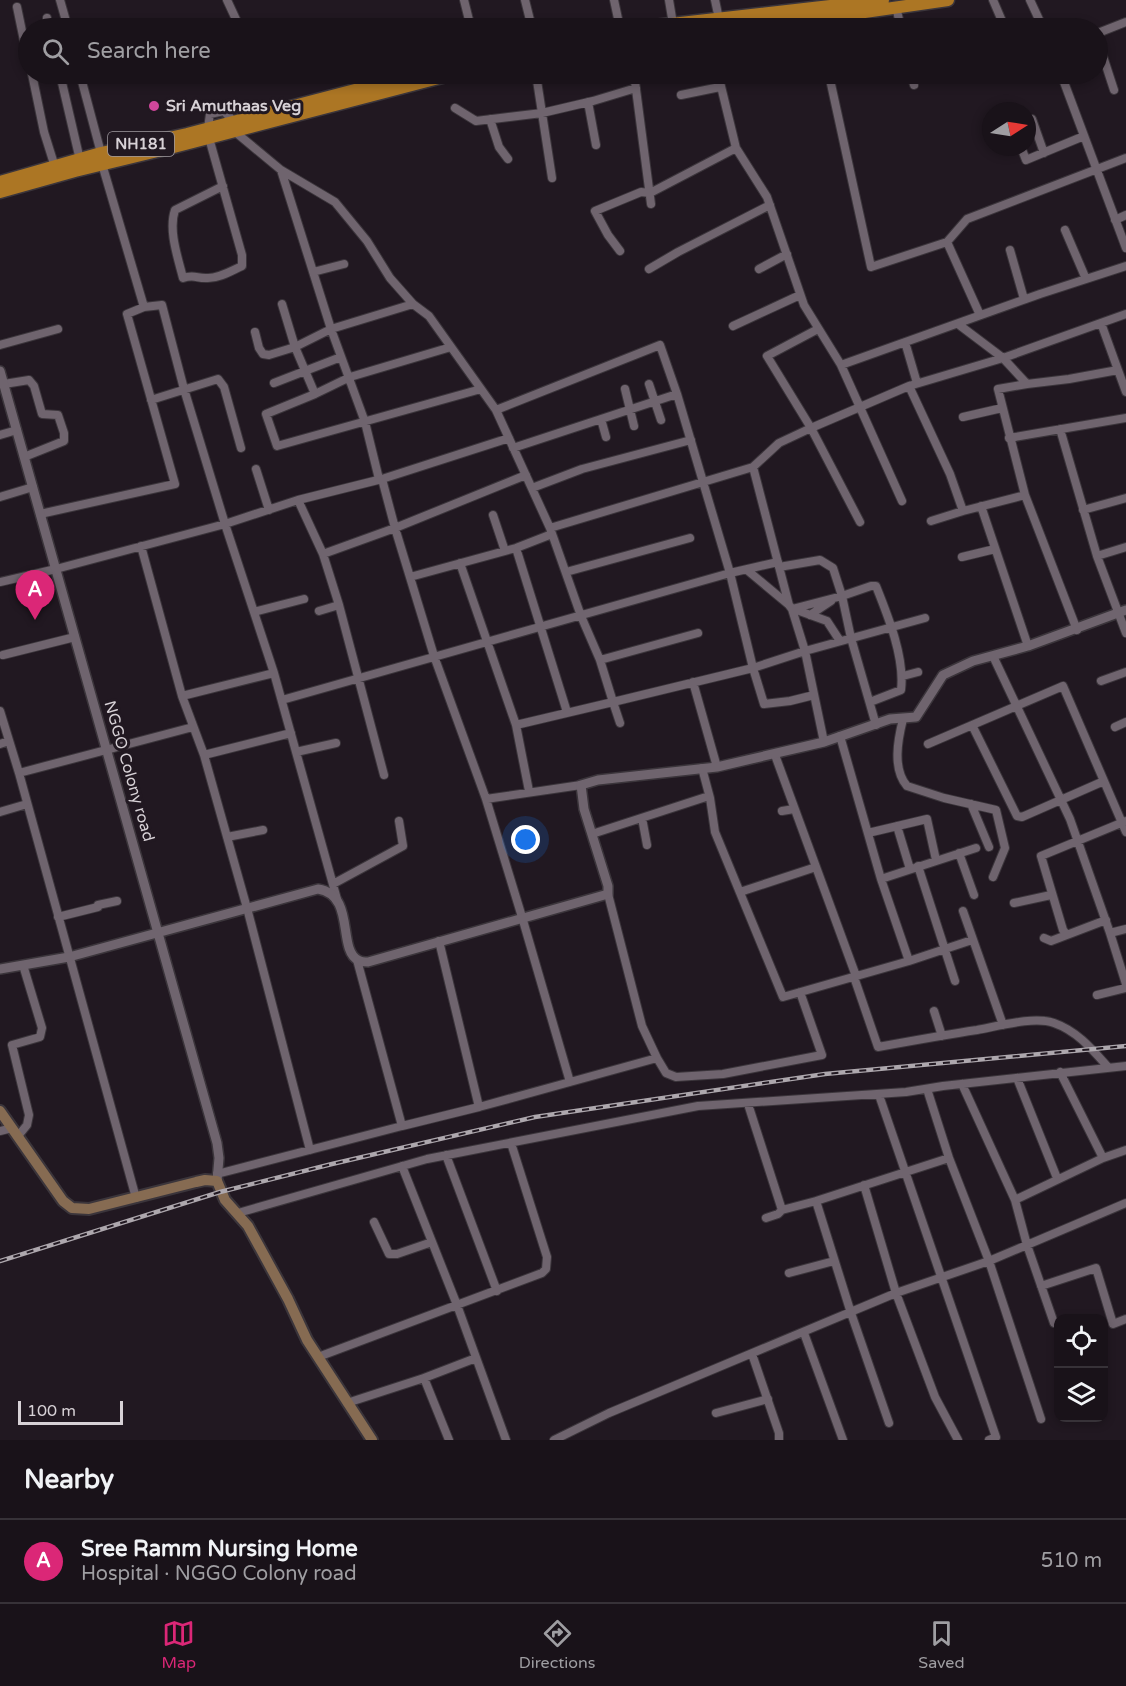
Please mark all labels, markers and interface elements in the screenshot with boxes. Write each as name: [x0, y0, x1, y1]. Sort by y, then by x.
search box: [18, 18, 1108, 84]
icon: search: [39, 35, 72, 68]
text: Search here: [87, 38, 211, 64]
place label: Sri Amuthaas Veg: [166, 96, 301, 116]
marker: Sri Amuthaas Veg: [147, 99, 161, 113]
north arrow: [982, 102, 1036, 156]
road number: NH181: [108, 132, 174, 156]
pin: A: [15, 570, 54, 620]
street label: NGGO Colony road: [99, 698, 159, 844]
your location: [511, 825, 540, 854]
map controls: [1054, 1314, 1108, 1422]
button: locate: [1054, 1314, 1108, 1368]
button: layers: [1054, 1368, 1108, 1422]
scale bar: [18, 1398, 123, 1426]
text: 100 m: [27, 1401, 76, 1421]
text: Nearby: [24, 1464, 114, 1495]
text: Sree Ramm Nursing Home: [81, 1536, 358, 1562]
text: A: [36, 1549, 51, 1573]
text: 510 m: [1041, 1549, 1102, 1573]
text: Hospital · NGGO Colony road: [81, 1562, 357, 1586]
tab: Map: [161, 1617, 196, 1673]
tab: Directions: [519, 1617, 595, 1673]
tab: Saved: [918, 1617, 965, 1673]

